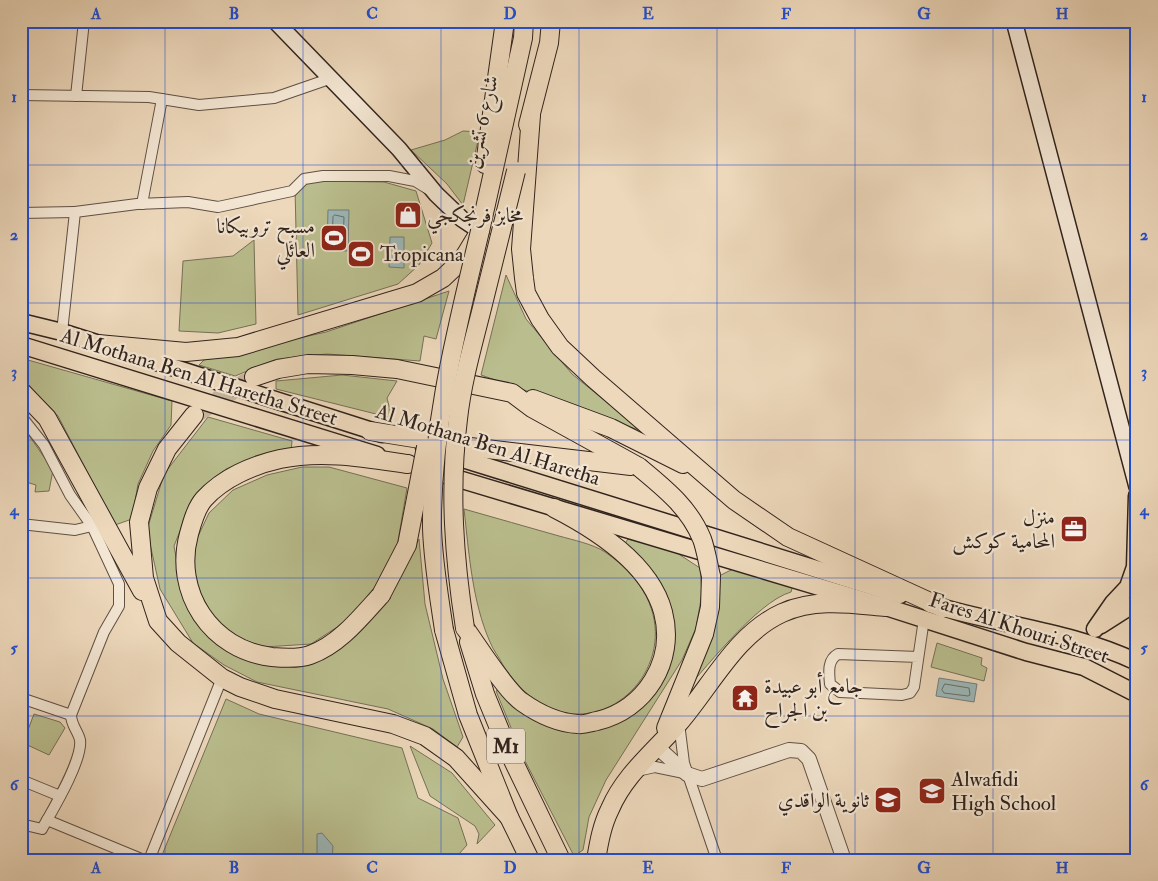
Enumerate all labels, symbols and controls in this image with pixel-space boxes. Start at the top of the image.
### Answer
text: A [90,4,102,24]
text: B [229,4,239,24]
text: C [366,4,378,24]
text: D [503,4,517,24]
text: E [642,4,654,24]
text: F [781,4,791,24]
text: G [917,4,931,24]
text: H [1055,4,1069,24]
street label: شارع 6 تشرين [459,73,509,172]
text: 1 [11,87,17,107]
text: 1 [1141,87,1147,107]
shop icon: مخابز فرنجكجي [393,200,423,230]
place label: مخابز فرنجكجي [427,202,524,235]
place label: مسبح تروبيكانا العائلي [216,213,315,270]
sports icon: مسبح تروبيكانا العائلي [319,223,349,253]
text: 2 [10,225,18,245]
text: 2 [1140,225,1148,245]
sports icon: Tropicana [346,239,376,269]
place label: Tropicana [380,241,464,268]
street label: Al Mothana Ben Al Haretha Street [56,322,341,432]
text: 3 [11,362,17,382]
text: 3 [1141,362,1147,382]
street label: Al Mothana Ben Al Haretha [372,398,604,492]
text: 4 [9,500,20,520]
text: 4 [1139,500,1150,520]
place label: منزل المحامية كوكش [952,504,1055,555]
office icon: منزل المحامية كوكش [1059,514,1089,544]
street label: Fares Al Khouri Street [926,586,1113,670]
text: 5 [10,638,18,658]
text: 5 [1140,638,1148,658]
place label: جامع أبو عبيدة بن الجراح [764,671,863,729]
temple icon: جامع أبو عبيدة بن الجراح [730,683,760,713]
road number: M1 [487,728,525,764]
place label: Alwafidi High School [950,766,1057,817]
text: 6 [10,775,20,795]
text: 6 [1140,775,1150,795]
school or university icon: Alwafidi High School [917,776,947,806]
school or university icon: ثانوية الواقدي [873,785,903,815]
place label: ثانوية الواقدي [778,787,870,816]
text: A [90,858,102,878]
text: B [229,858,239,878]
text: C [366,858,378,878]
text: D [503,858,517,878]
text: E [642,858,654,878]
text: F [781,858,791,878]
text: G [917,858,931,878]
text: H [1055,858,1069,878]

